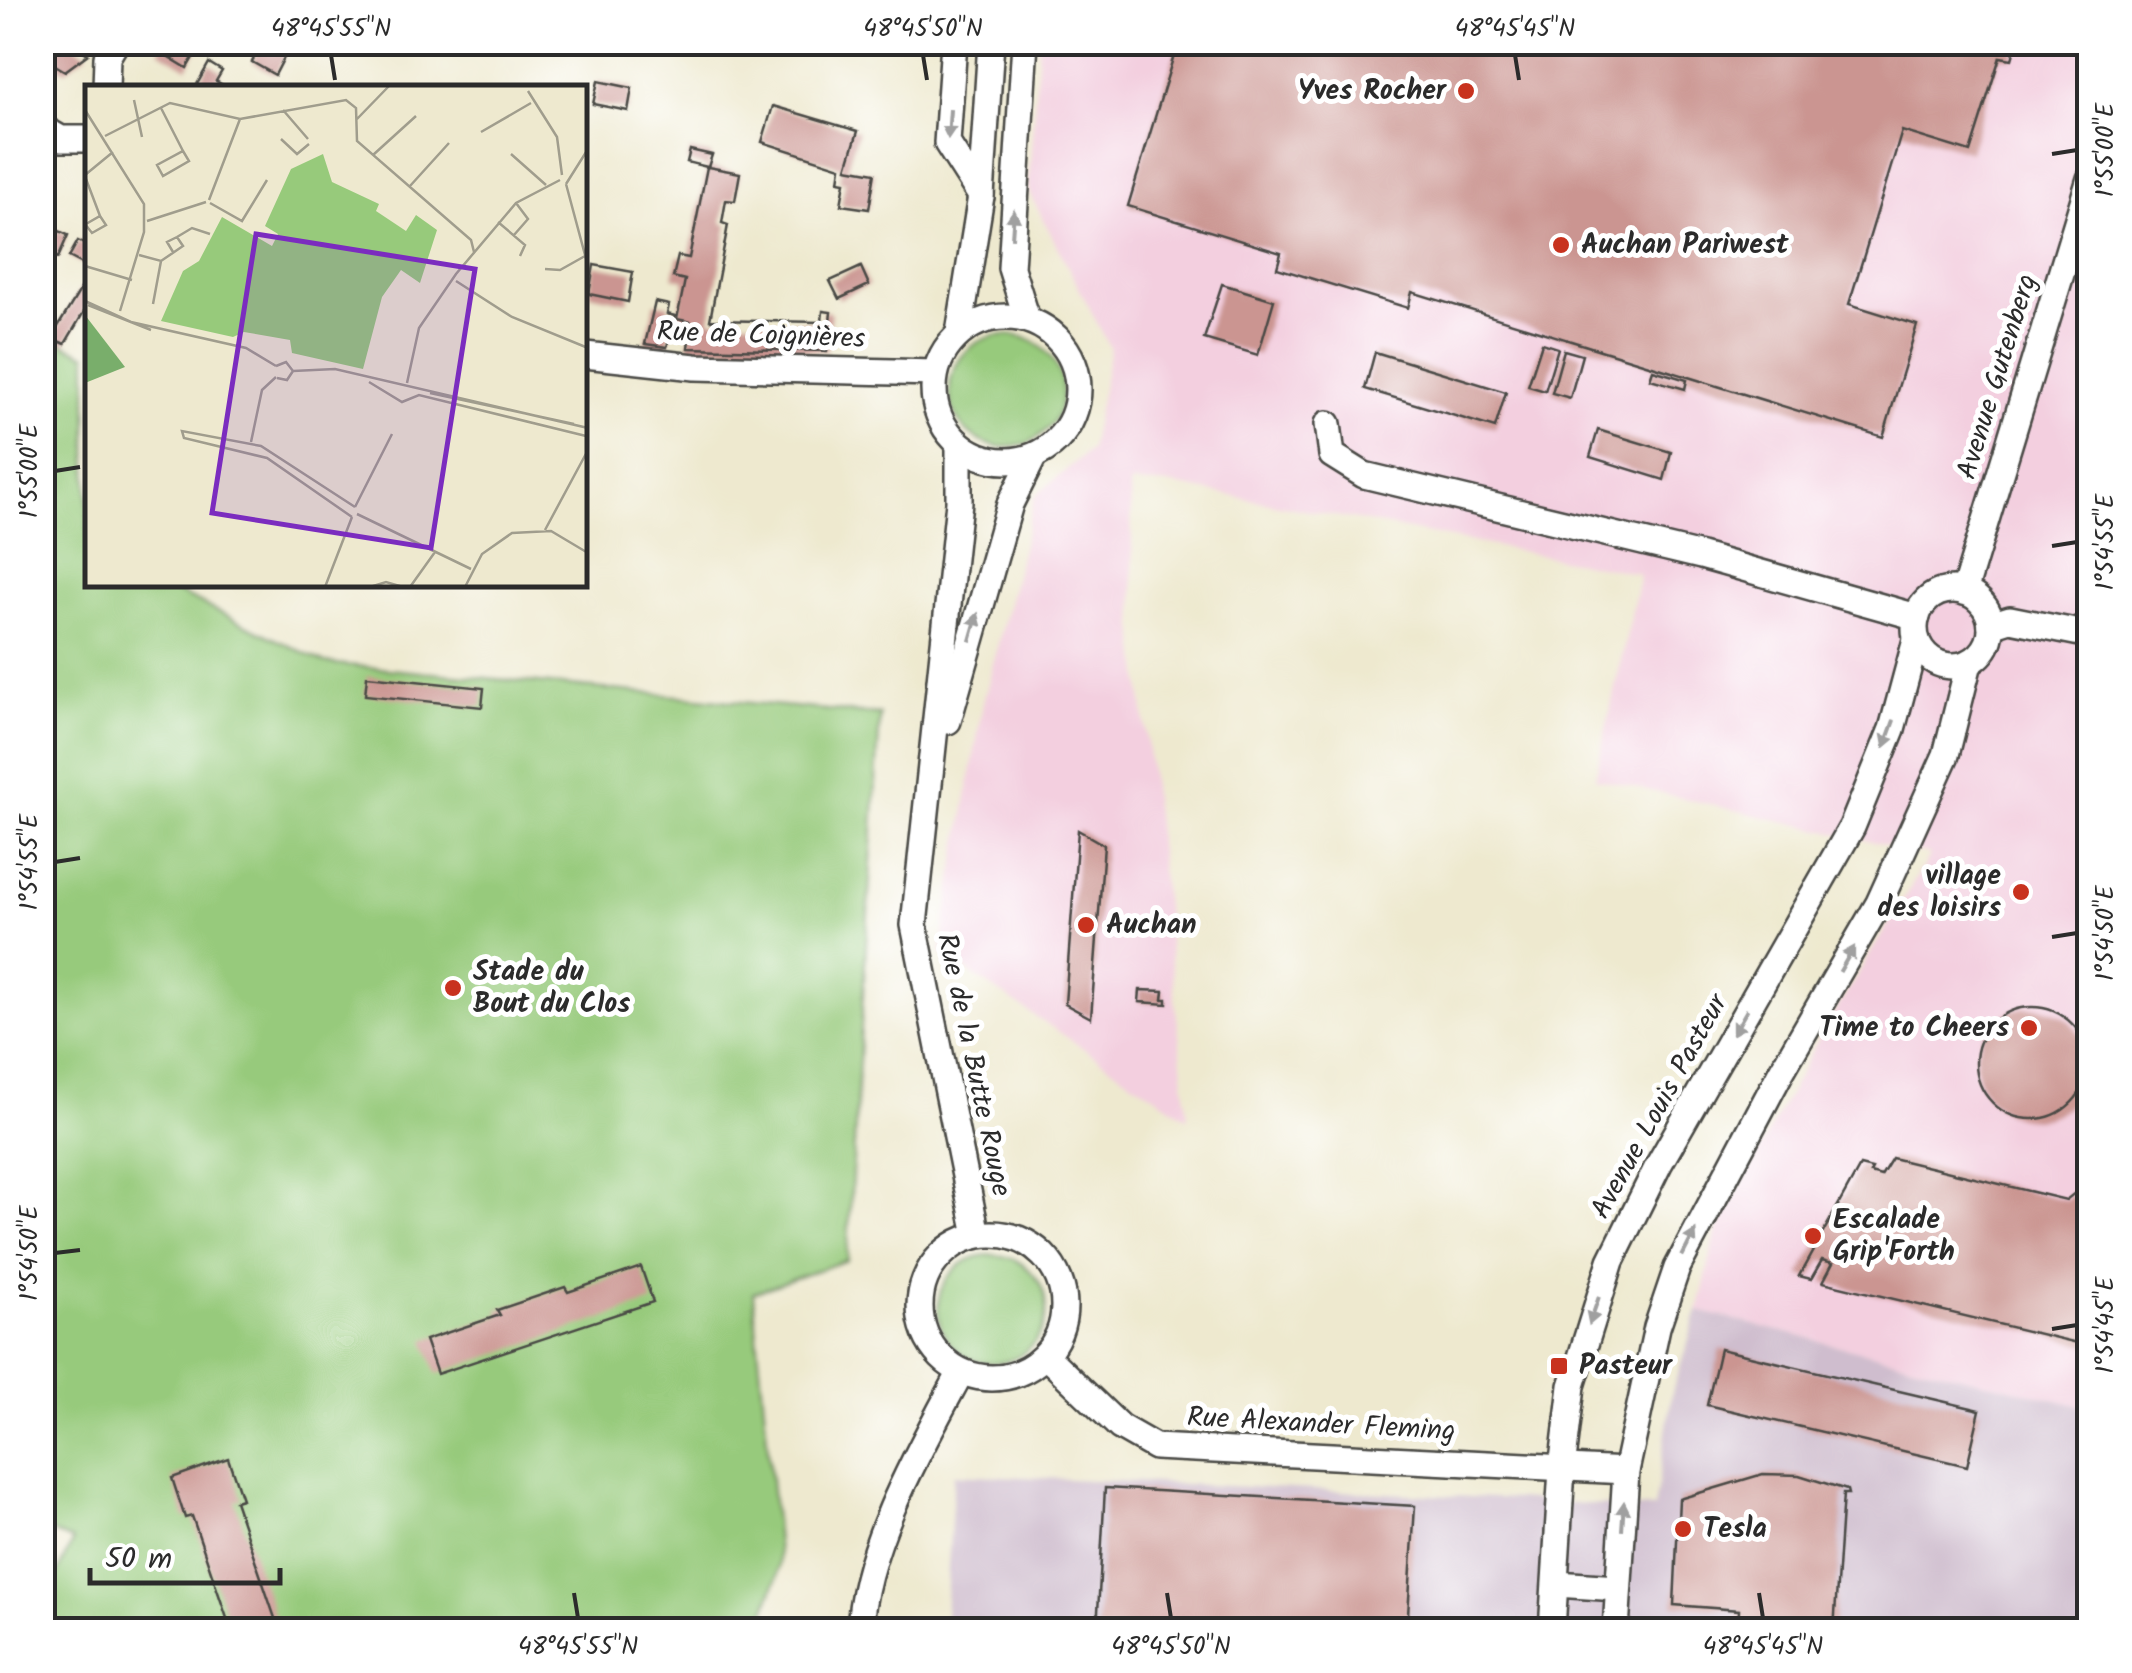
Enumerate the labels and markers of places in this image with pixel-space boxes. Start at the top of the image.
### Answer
place label: Yves Rocher [1298,69,1448,114]
marker: Yves Rocher [1455,80,1477,102]
place label: Auchan Pariwest [1581,223,1789,268]
marker: Auchan Pariwest [1550,234,1572,256]
place label: village des loisirs [1877,854,2001,931]
marker: village des loisirs [2010,881,2032,903]
place label: Auchan [1106,903,1197,948]
marker: Auchan [1075,914,1097,936]
place label: Stade du Bout du Clos [473,950,630,1027]
marker: Stade du Bout du Clos [442,977,464,999]
place label: Time to Cheers [1819,1006,2009,1051]
marker: Time to Cheers [2018,1017,2040,1039]
place label: Escalade Grip'Forth [1833,1198,1955,1275]
marker: Escalade Grip'Forth [1802,1225,1824,1247]
place label: Pasteur [1579,1344,1674,1389]
marker: Pasteur [1548,1355,1570,1377]
place label: Tesla [1703,1507,1767,1552]
marker: Tesla [1672,1518,1694,1540]

